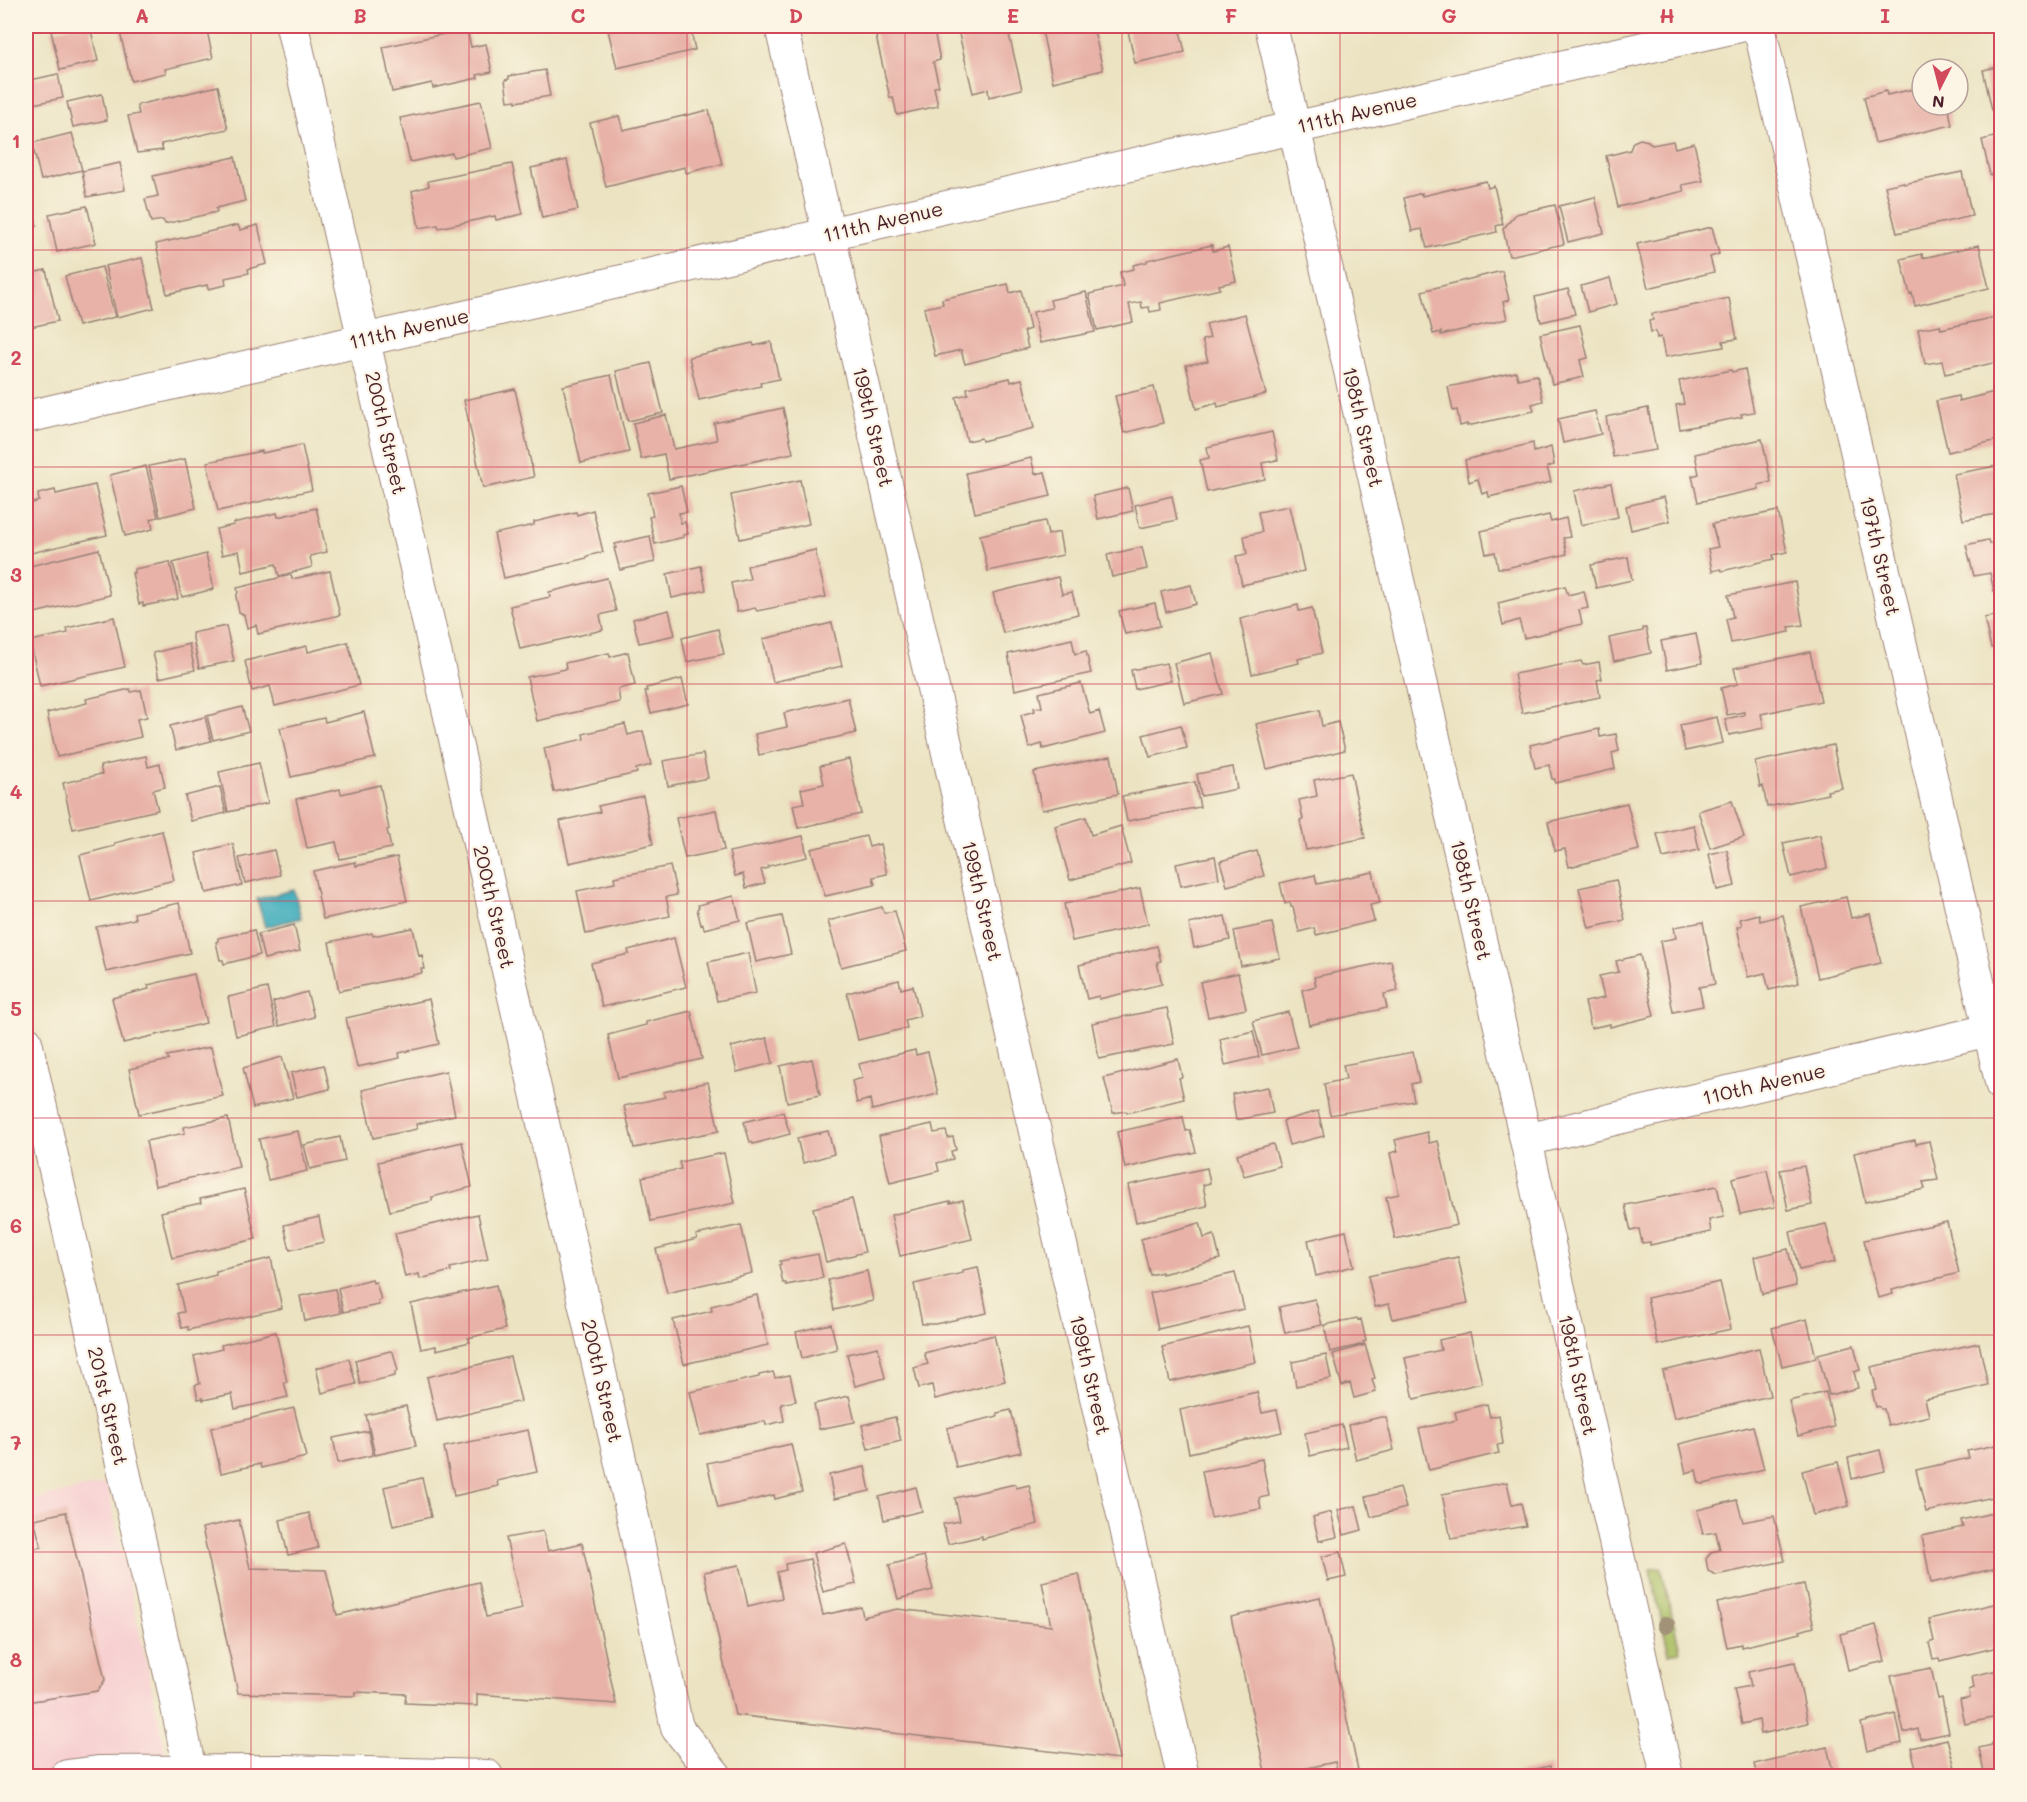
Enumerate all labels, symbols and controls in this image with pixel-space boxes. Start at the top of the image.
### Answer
text: A [135,2,149,28]
text: B [353,2,367,28]
text: C [571,2,586,28]
text: D [789,2,803,28]
text: E [1007,2,1019,28]
text: F [1225,2,1238,28]
text: G [1441,2,1457,28]
text: H [1659,2,1675,28]
text: I [1880,2,1890,28]
north arrow [1910,57,1970,117]
street label: 111th Avenue [1294,86,1419,138]
text: N [1931,91,1946,113]
text: 1 [12,127,20,153]
street label: 111th Avenue [820,195,945,247]
street label: 111th Avenue [346,302,471,354]
text: 2 [10,344,22,370]
street label: 199th Street [848,364,900,489]
street label: 198th Street [1337,364,1390,490]
street label: 200th Street [360,368,414,497]
street label: 197th Street [1855,493,1907,618]
text: 3 [10,561,22,587]
text: 4 [10,778,23,804]
street label: 198th Street [1445,837,1498,963]
street label: 199th Street [957,838,1009,963]
street label: 200th Street [468,842,522,971]
text: 5 [10,995,22,1021]
street label: 110th Avenue [1700,1056,1828,1110]
text: 6 [10,1212,22,1238]
street label: 199th Street [1065,1312,1117,1437]
street label: 198th Street [1553,1312,1604,1438]
street label: 200th Street [576,1316,630,1445]
street label: 201st Street [83,1344,135,1468]
text: 7 [10,1429,22,1455]
text: 8 [10,1646,22,1672]

